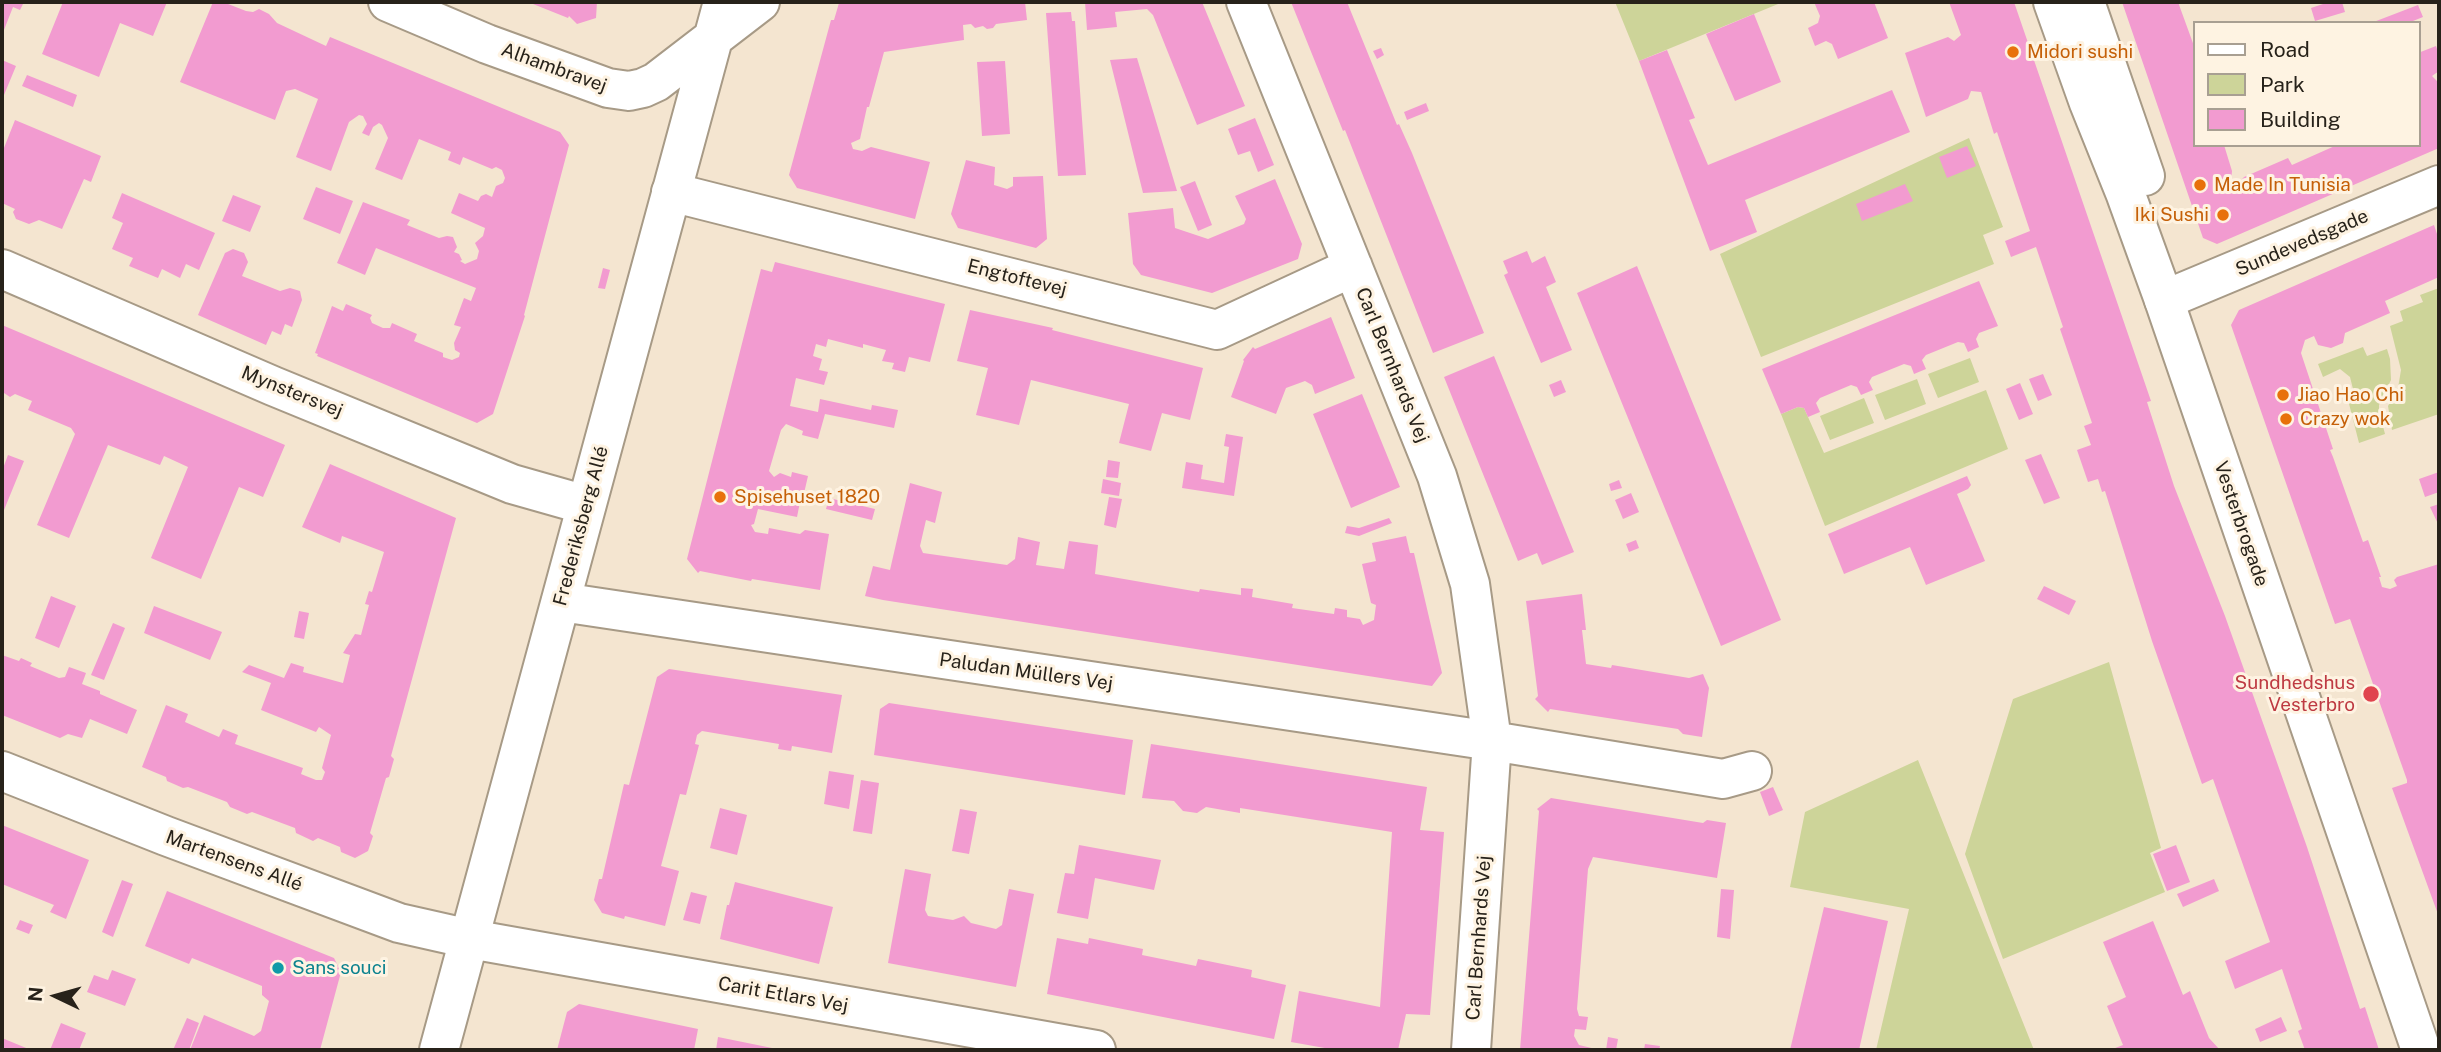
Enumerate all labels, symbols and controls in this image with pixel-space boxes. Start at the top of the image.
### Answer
legend [2192,21,2420,147]
text: Road [2260,37,2310,62]
street label: Alhambravej [498,38,610,98]
place label: Midori sushi [2027,41,2133,63]
marker: Midori sushi [2005,44,2021,60]
text: Park [2260,72,2305,97]
text: Building [2260,107,2341,132]
place label: Made In Tunisia [2214,174,2351,196]
marker: Made In Tunisia [2192,177,2208,193]
place label: Iki Sushi [2135,204,2209,226]
street label: Sundevedsgade [2232,205,2372,281]
marker: Iki Sushi [2215,207,2231,223]
street label: Engtoftevej [965,255,1069,301]
street label: Carl Bernhards Vej [1350,284,1434,446]
street label: Mynstersvej [238,361,346,423]
place label: Jiao Hao Chi [2297,384,2404,406]
marker: Jiao Hao Chi [2275,387,2291,403]
place label: Crazy wok [2300,408,2390,430]
marker: Crazy wok [2278,411,2294,427]
street label: Frederiksberg Allé [549,444,613,608]
street label: Vesterbrogade [2209,458,2273,590]
place label: Spisehuset 1820 [734,486,880,508]
marker: Spisehuset 1820 [712,489,728,505]
street label: Paludan Müllers Vej [938,649,1114,695]
place label: Sundhedshus Vesterbro [2234,672,2355,716]
marker: Sundhedshus Vesterbro [2361,684,2381,704]
street label: Martensens Allé [163,826,305,896]
street label: Carl Bernhards Vej [1462,855,1496,1021]
place label: Sans souci [292,957,387,979]
marker: Sans souci [270,960,286,976]
north arrow [21,961,91,1031]
street label: Carit Etlars Vej [716,972,850,1018]
text: N [23,986,47,1003]

